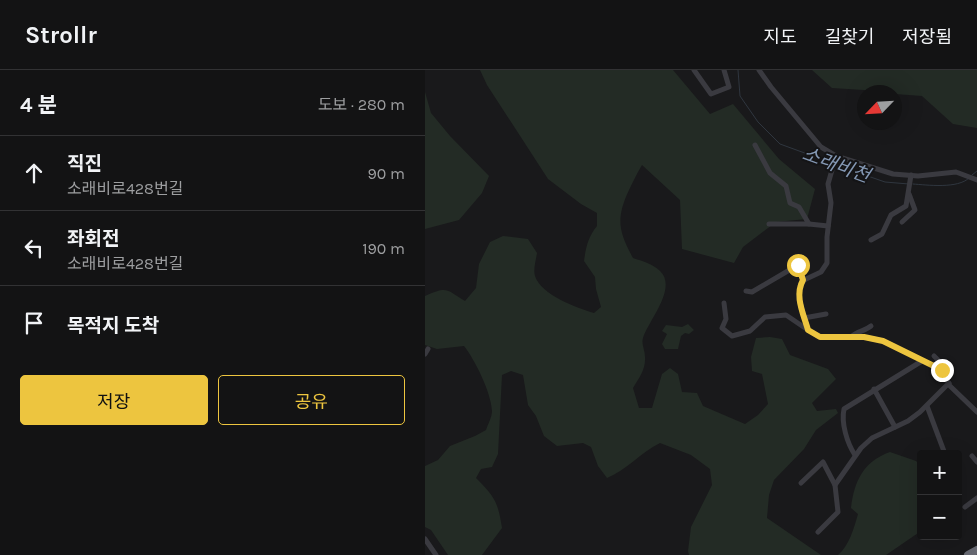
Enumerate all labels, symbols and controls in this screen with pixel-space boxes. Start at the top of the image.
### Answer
text: Strollr [25,21,97,49]
text: 지도 [764,26,797,48]
text: 길찾기 [825,26,874,48]
text: 저장됨 [902,26,952,48]
north arrow [857,85,902,130]
text: 4 분 [20,93,57,117]
text: 도보 · 280 m [318,95,405,114]
water label: 소래비천 [799,143,874,188]
text: 직진 [67,153,102,175]
icon: ahead [20,159,48,187]
text: 90 m [367,164,405,183]
text: 소래비로428번길 [67,179,183,198]
text: 좌회전 [67,228,119,250]
icon: left [20,234,48,262]
text: 190 m [362,239,405,258]
text: 소래비로428번길 [67,254,183,273]
route start [787,254,810,277]
icon: arrive [20,309,48,337]
text: 목적지 도착 [67,315,159,337]
route end [931,359,954,382]
button: 저장 [20,375,208,425]
button: 공유 [218,375,405,425]
map controls [917,450,962,540]
button: + [917,450,962,495]
button: − [917,495,962,540]

